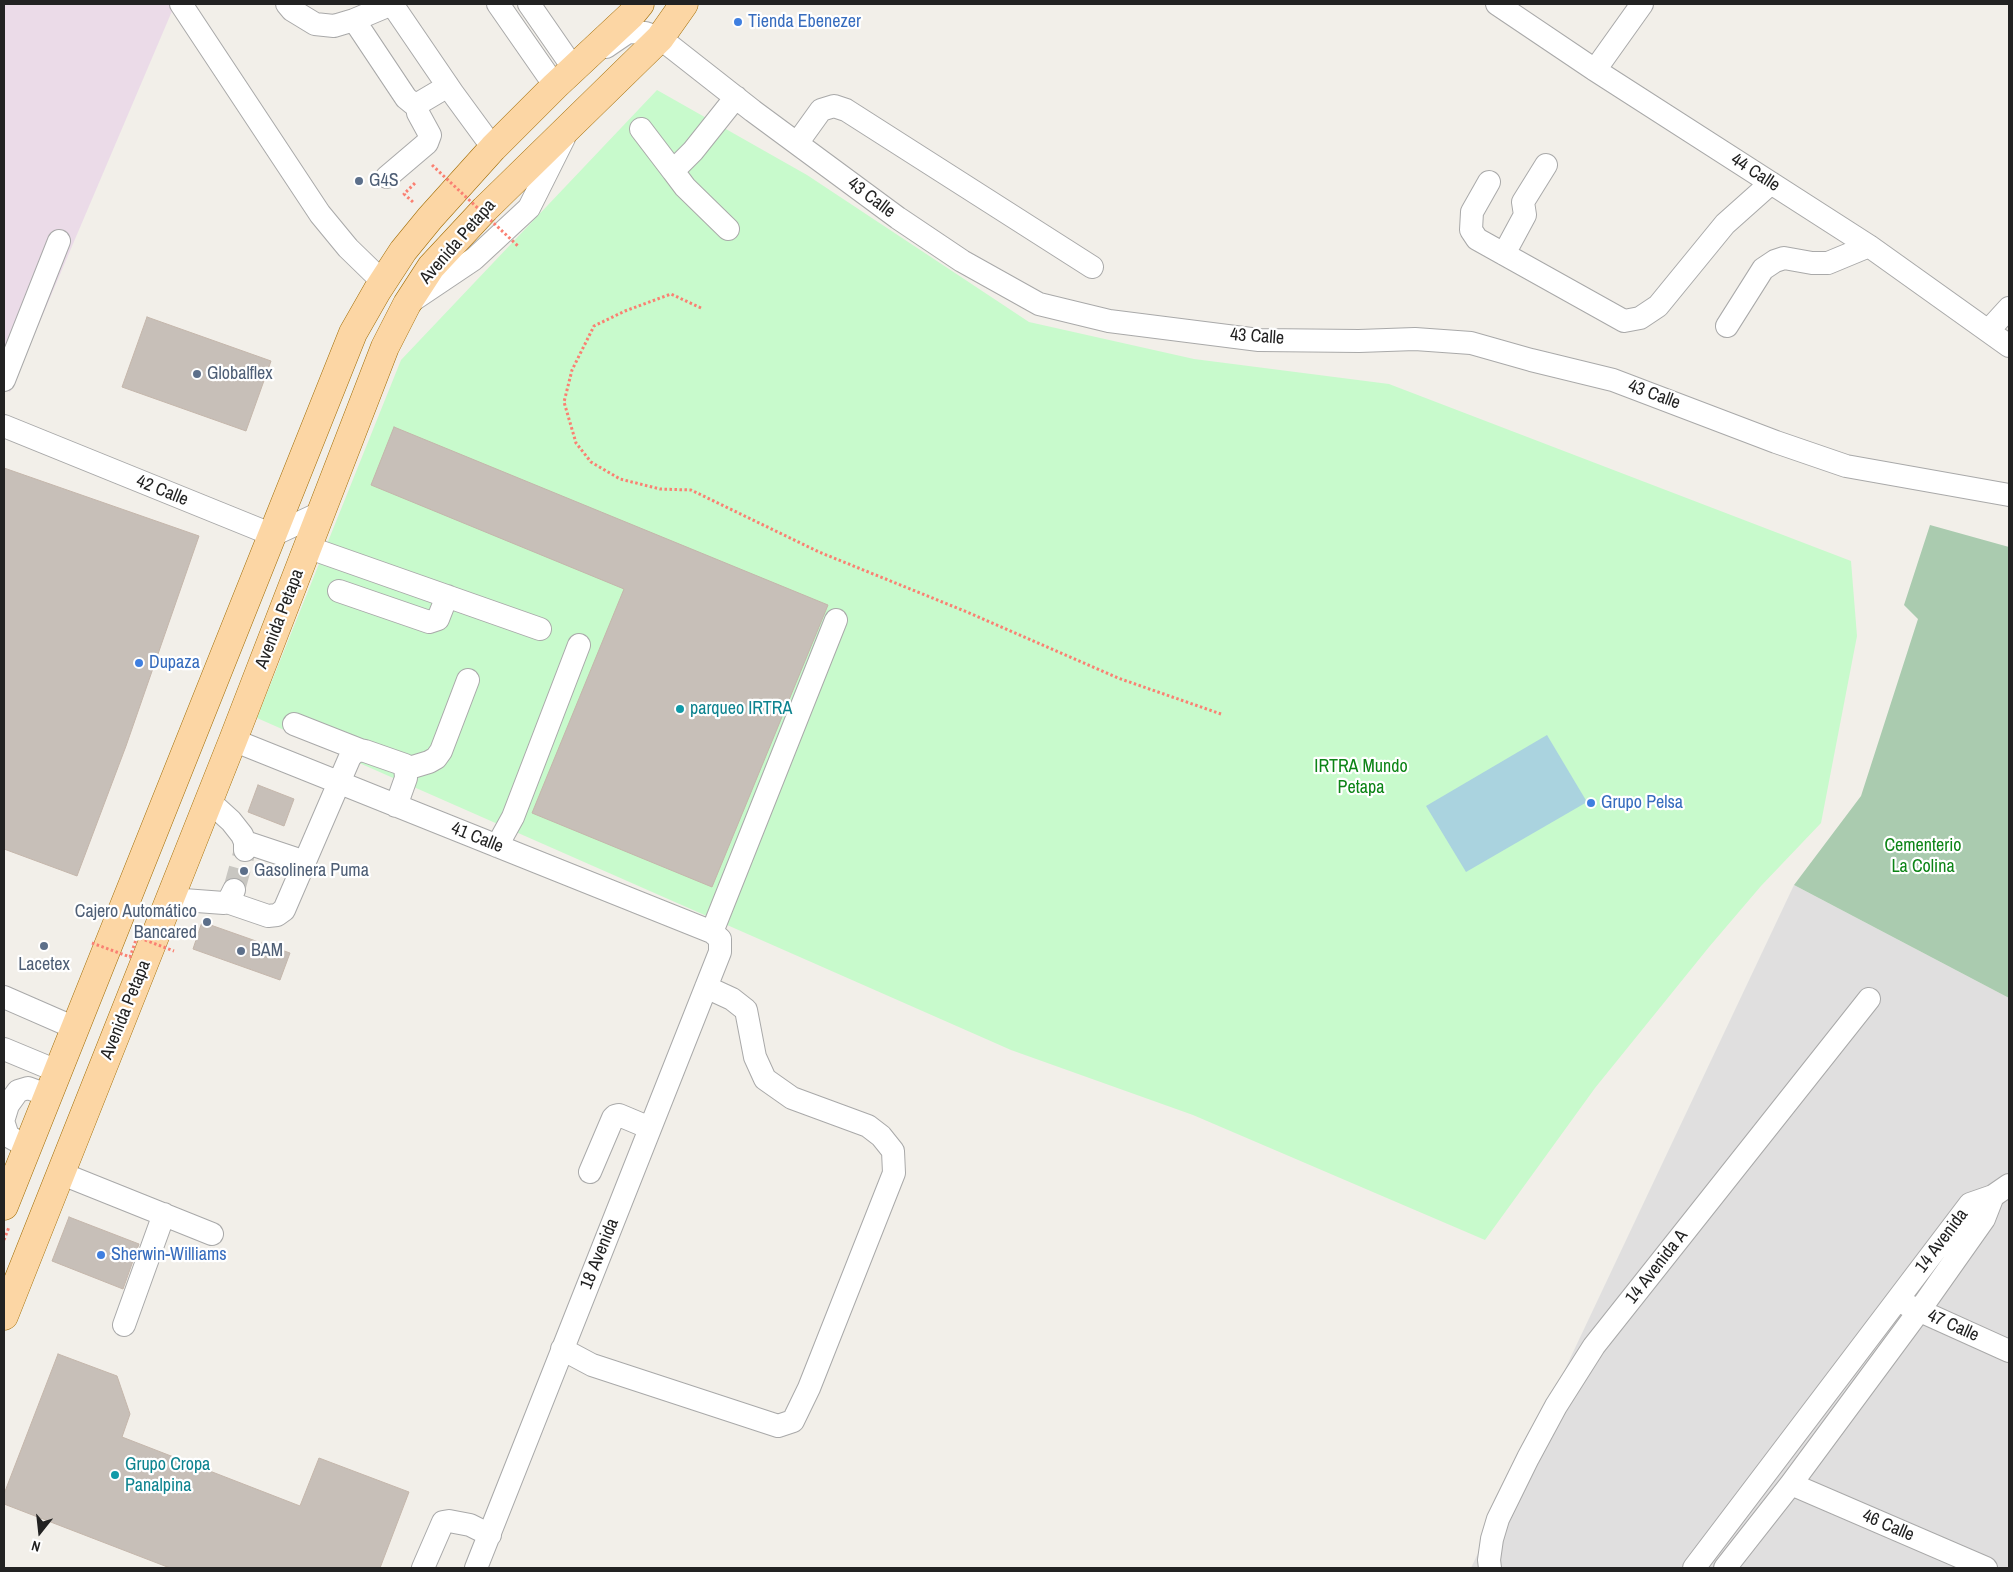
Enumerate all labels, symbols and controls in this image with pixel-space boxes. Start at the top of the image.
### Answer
place label: Tienda Ebenezer [748,11,861,33]
marker: Tienda Ebenezer [732,16,744,28]
street label: 44 Calle [1726,149,1784,197]
place label: G4S [369,170,399,192]
street label: 43 Calle [843,173,899,223]
marker: G4S [353,175,365,187]
street label: Avenida Petapa [415,195,501,289]
street label: 43 Calle [1229,324,1285,350]
place label: Globalflex [207,363,273,385]
marker: Globalflex [191,368,203,380]
street label: 43 Calle [1625,376,1683,414]
street label: 42 Calle [133,471,191,511]
street label: Avenida Petapa [251,566,309,672]
place label: Dupaza [149,652,200,674]
marker: Dupaza [133,657,145,669]
place label: parqueo IRTRA [690,698,792,720]
marker: parqueo IRTRA [674,703,686,715]
park label: IRTRA Mundo Petapa [1314,756,1408,799]
place label: Grupo Pelsa [1601,792,1683,814]
marker: Grupo Pelsa [1585,797,1597,809]
street label: 41 Calle [448,818,506,858]
park label: Cementerio La Colina [1884,835,1962,878]
place label: Gasolinera Puma [254,860,369,882]
marker: Gasolinera Puma [238,865,250,877]
place label: Cajero Automático Bancared [75,901,197,944]
marker: Cajero Automático Bancared [201,916,213,928]
marker: Lacetex [38,940,50,952]
place label: BAM [251,940,283,962]
marker: BAM [235,945,247,957]
place label: Lacetex [18,954,70,976]
street label: Avenida Petapa [96,957,156,1063]
street label: 14 Avenida [1911,1205,1973,1277]
street label: 18 Avenida [576,1215,624,1293]
street label: 14 Avenida A [1621,1226,1693,1308]
place label: Sherwin-Williams [111,1244,227,1266]
marker: Sherwin-Williams [95,1249,107,1261]
street label: 47 Calle [1924,1305,1982,1347]
place label: Grupo Cropa Panalpina [125,1454,210,1496]
marker: Grupo Cropa Panalpina [109,1469,121,1481]
street label: 46 Calle [1859,1505,1917,1547]
north arrow [15,1507,65,1557]
text: N [29,1537,42,1556]

